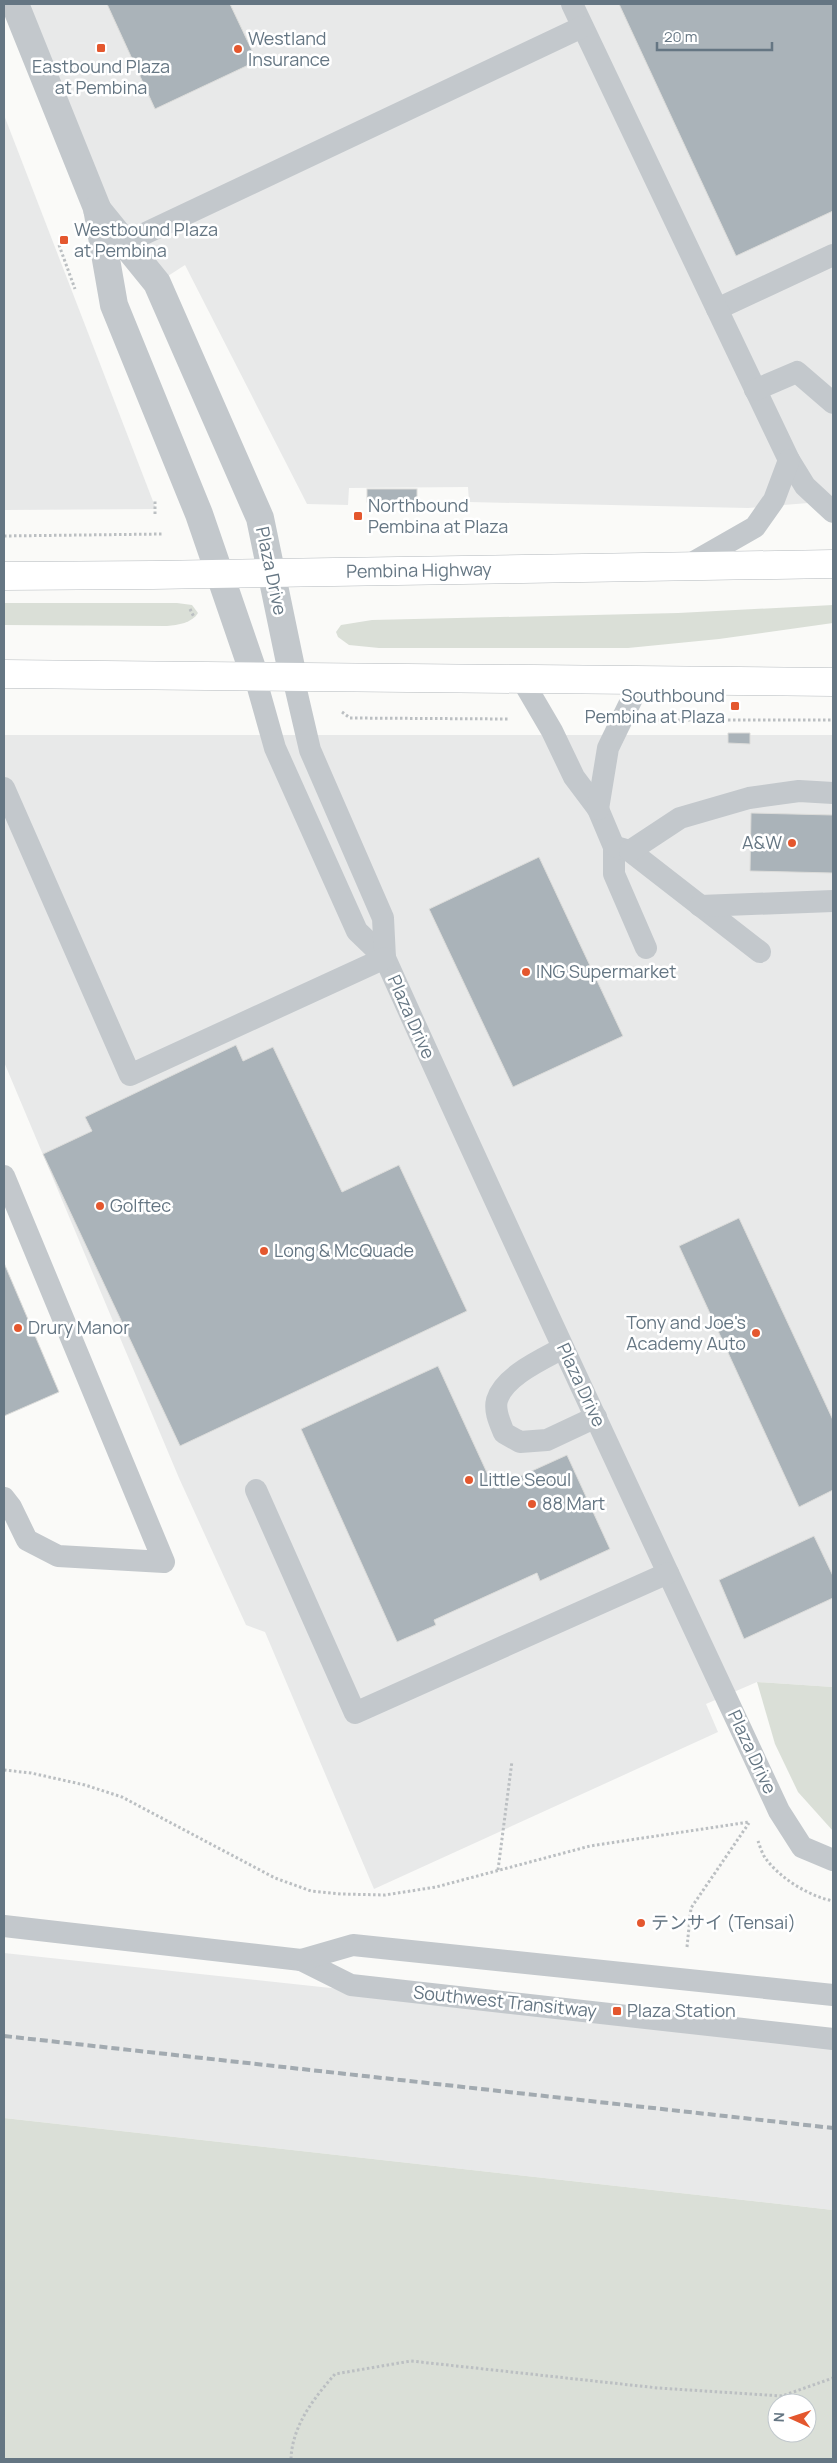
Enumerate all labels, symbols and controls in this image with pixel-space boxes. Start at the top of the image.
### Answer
scale bar [657,20,772,52]
place label: Westland Insurance [248,26,330,71]
text: 20 m [664,26,697,47]
marker: Eastbound Plaza at Pembina [95,42,107,54]
marker: Westland Insurance [232,43,244,55]
place label: Eastbound Plaza at Pembina [32,54,170,99]
place label: Westbound Plaza at Pembina [74,217,218,262]
marker: Westbound Plaza at Pembina [58,234,70,246]
place label: Northbound Pembina at Plaza [368,493,508,538]
marker: Northbound Pembina at Plaza [352,510,364,522]
street label: Plaza Drive [251,524,293,617]
street label: Pembina Highway [346,557,492,583]
place label: Southbound Pembina at Plaza [585,683,725,728]
marker: Southbound Pembina at Plaza [729,700,741,712]
place label: A&W [742,830,782,854]
marker: A&W [786,837,798,849]
place label: ING Supermarket [536,959,677,983]
marker: ING Supermarket [520,966,532,978]
street label: Plaza Drive [383,971,441,1062]
place label: Golftec [110,1193,171,1217]
marker: Golftec [94,1200,106,1212]
place label: Long & McQuade [274,1238,414,1262]
marker: Long & McQuade [258,1245,270,1257]
place label: Tony and Joe's Academy Auto [626,1310,746,1355]
place label: Drury Manor [28,1315,130,1339]
marker: Drury Manor [12,1322,24,1334]
marker: Tony and Joe's Academy Auto [750,1327,762,1339]
street label: Plaza Drive [552,1339,612,1430]
place label: Little Seoul [479,1467,571,1491]
marker: Little Seoul [463,1474,475,1486]
place label: 88 Mart [542,1491,605,1515]
marker: 88 Mart [526,1498,538,1510]
street label: Plaza Drive [723,1706,783,1797]
place label: テンサイ (Tensai) [651,1910,796,1934]
marker: テンサイ (Tensai) [635,1917,647,1929]
street label: Southwest Transitway [412,1979,599,2023]
place label: Plaza Station [627,1998,736,2022]
marker: Plaza Station [611,2005,623,2017]
north arrow [767,2393,817,2443]
text: N [769,2412,788,2423]

